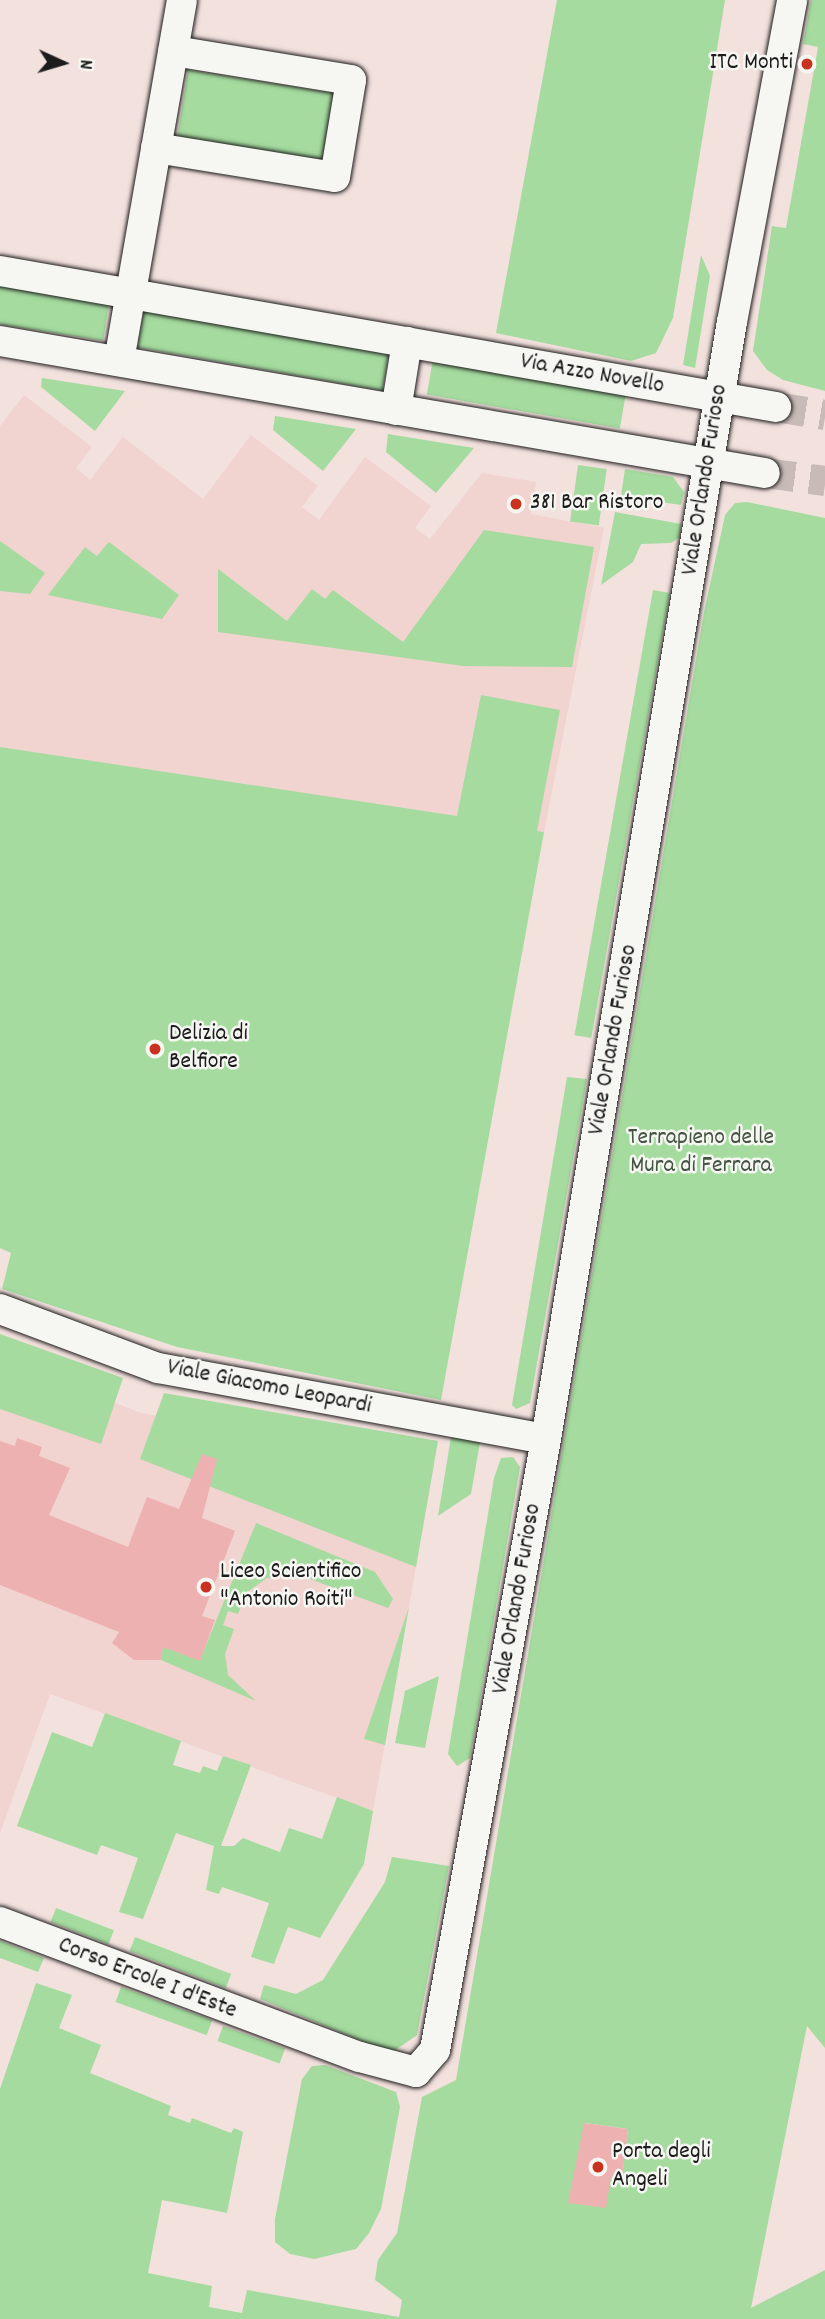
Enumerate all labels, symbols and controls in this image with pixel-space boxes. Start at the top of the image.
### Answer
north arrow [28,28,98,98]
place label: ITC Monti [710,50,793,78]
marker: ITC Monti [799,56,815,72]
text: N [71,59,98,70]
street label: Via Azzo Novello [518,348,666,402]
street label: Viale Orlando Furioso [677,382,735,578]
place label: 381 Bar Ristoro [530,490,663,518]
marker: 381 Bar Ristoro [508,496,524,512]
street label: Viale Orlando Furioso [583,942,645,1138]
place label: Delizia di Belfiore [169,1021,248,1077]
marker: Delizia di Belfiore [147,1041,163,1057]
park label: Terrapieno delle Mura di Ferrara [628,1125,774,1181]
street label: Viale Giacomo Leopardi [164,1354,374,1422]
street label: Viale Orlando Furioso [487,1501,549,1697]
place label: Liceo Scientifico "Antonio Roiti" [220,1559,362,1615]
marker: Liceo Scientifico "Antonio Roiti" [198,1579,214,1595]
street label: Corso Ercole I d'Este [54,1932,240,2026]
place label: Porta degli Angeli [612,2139,711,2195]
marker: Porta degli Angeli [590,2159,606,2175]

